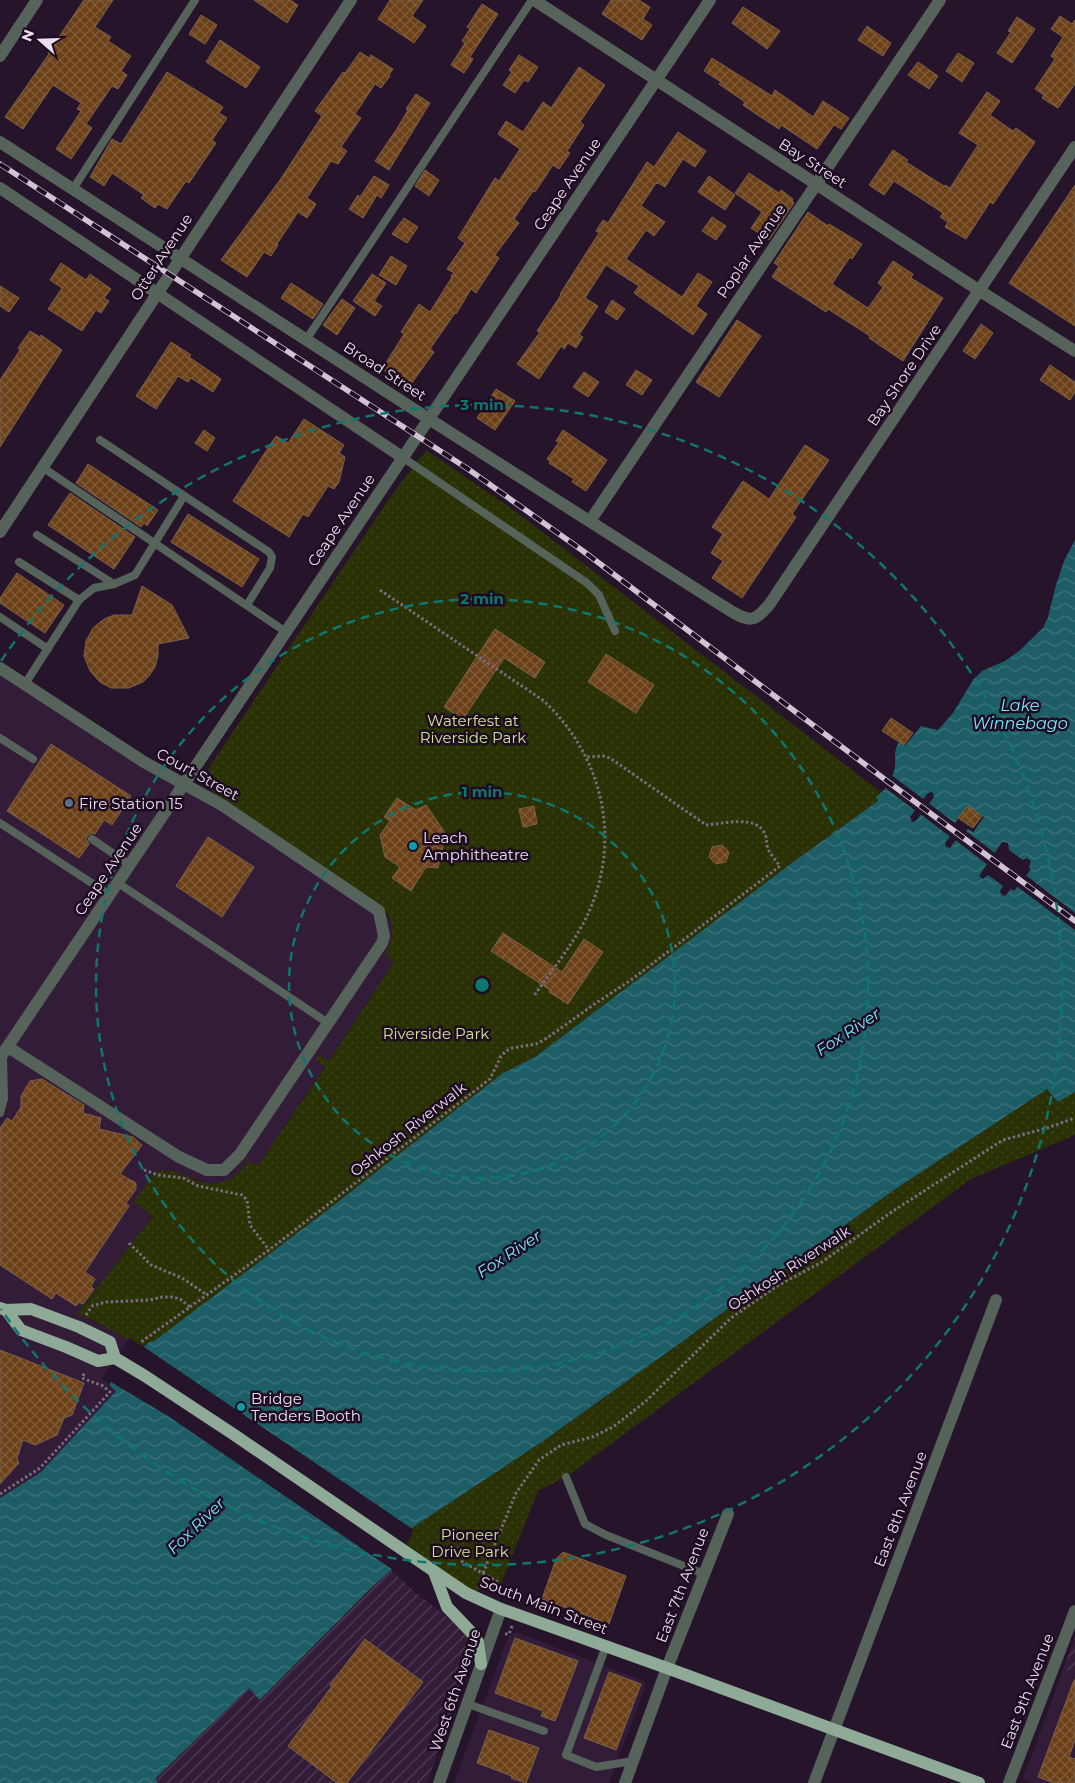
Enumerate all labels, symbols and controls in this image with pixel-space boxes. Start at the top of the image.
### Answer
north arrow [15,15,65,65]
text: N [17,27,38,44]
street label: Ceape Avenue [529,134,605,234]
street label: Bay Street [775,134,851,192]
street label: Poplar Avenue [712,200,790,302]
street label: Otter Avenue [126,210,196,304]
street label: Bay Shore Drive [863,320,945,430]
street label: Broad Street [340,337,430,405]
text: 3 min [459,395,504,414]
street label: Ceape Avenue [303,470,379,570]
text: 2 min [460,589,504,608]
water label: Lake Winnebago [972,696,1068,733]
park label: Waterfest at Riverside Park [420,711,526,747]
street label: Court Street [153,744,243,804]
text: 1 min [462,782,502,801]
place label: Fire Station 15 [79,794,183,813]
marker: Fire Station 15 [63,797,75,809]
street label: Ceape Avenue [70,819,146,919]
place label: Leach Amphitheatre [423,828,529,864]
marker: Leach Amphitheatre [407,840,419,852]
centre of rings [473,976,491,994]
water label: Fox River [812,1004,884,1060]
park label: Riverside Park [383,1024,489,1043]
street label: Oshkosh Riverwalk [346,1078,470,1180]
street label: Oshkosh Riverwalk [724,1221,854,1315]
water label: Fox River [473,1226,545,1282]
place label: Bridge Tenders Booth [251,1389,361,1425]
marker: Bridge Tenders Booth [235,1401,247,1413]
street label: East 8th Avenue [869,1448,931,1570]
water label: Fox River [163,1494,229,1558]
park label: Pioneer Drive Park [431,1525,509,1561]
street label: East 7th Avenue [651,1525,713,1645]
street label: South Main Street [477,1572,611,1638]
street label: West 6th Avenue [425,1626,485,1754]
street label: East 9th Avenue [996,1631,1058,1751]

